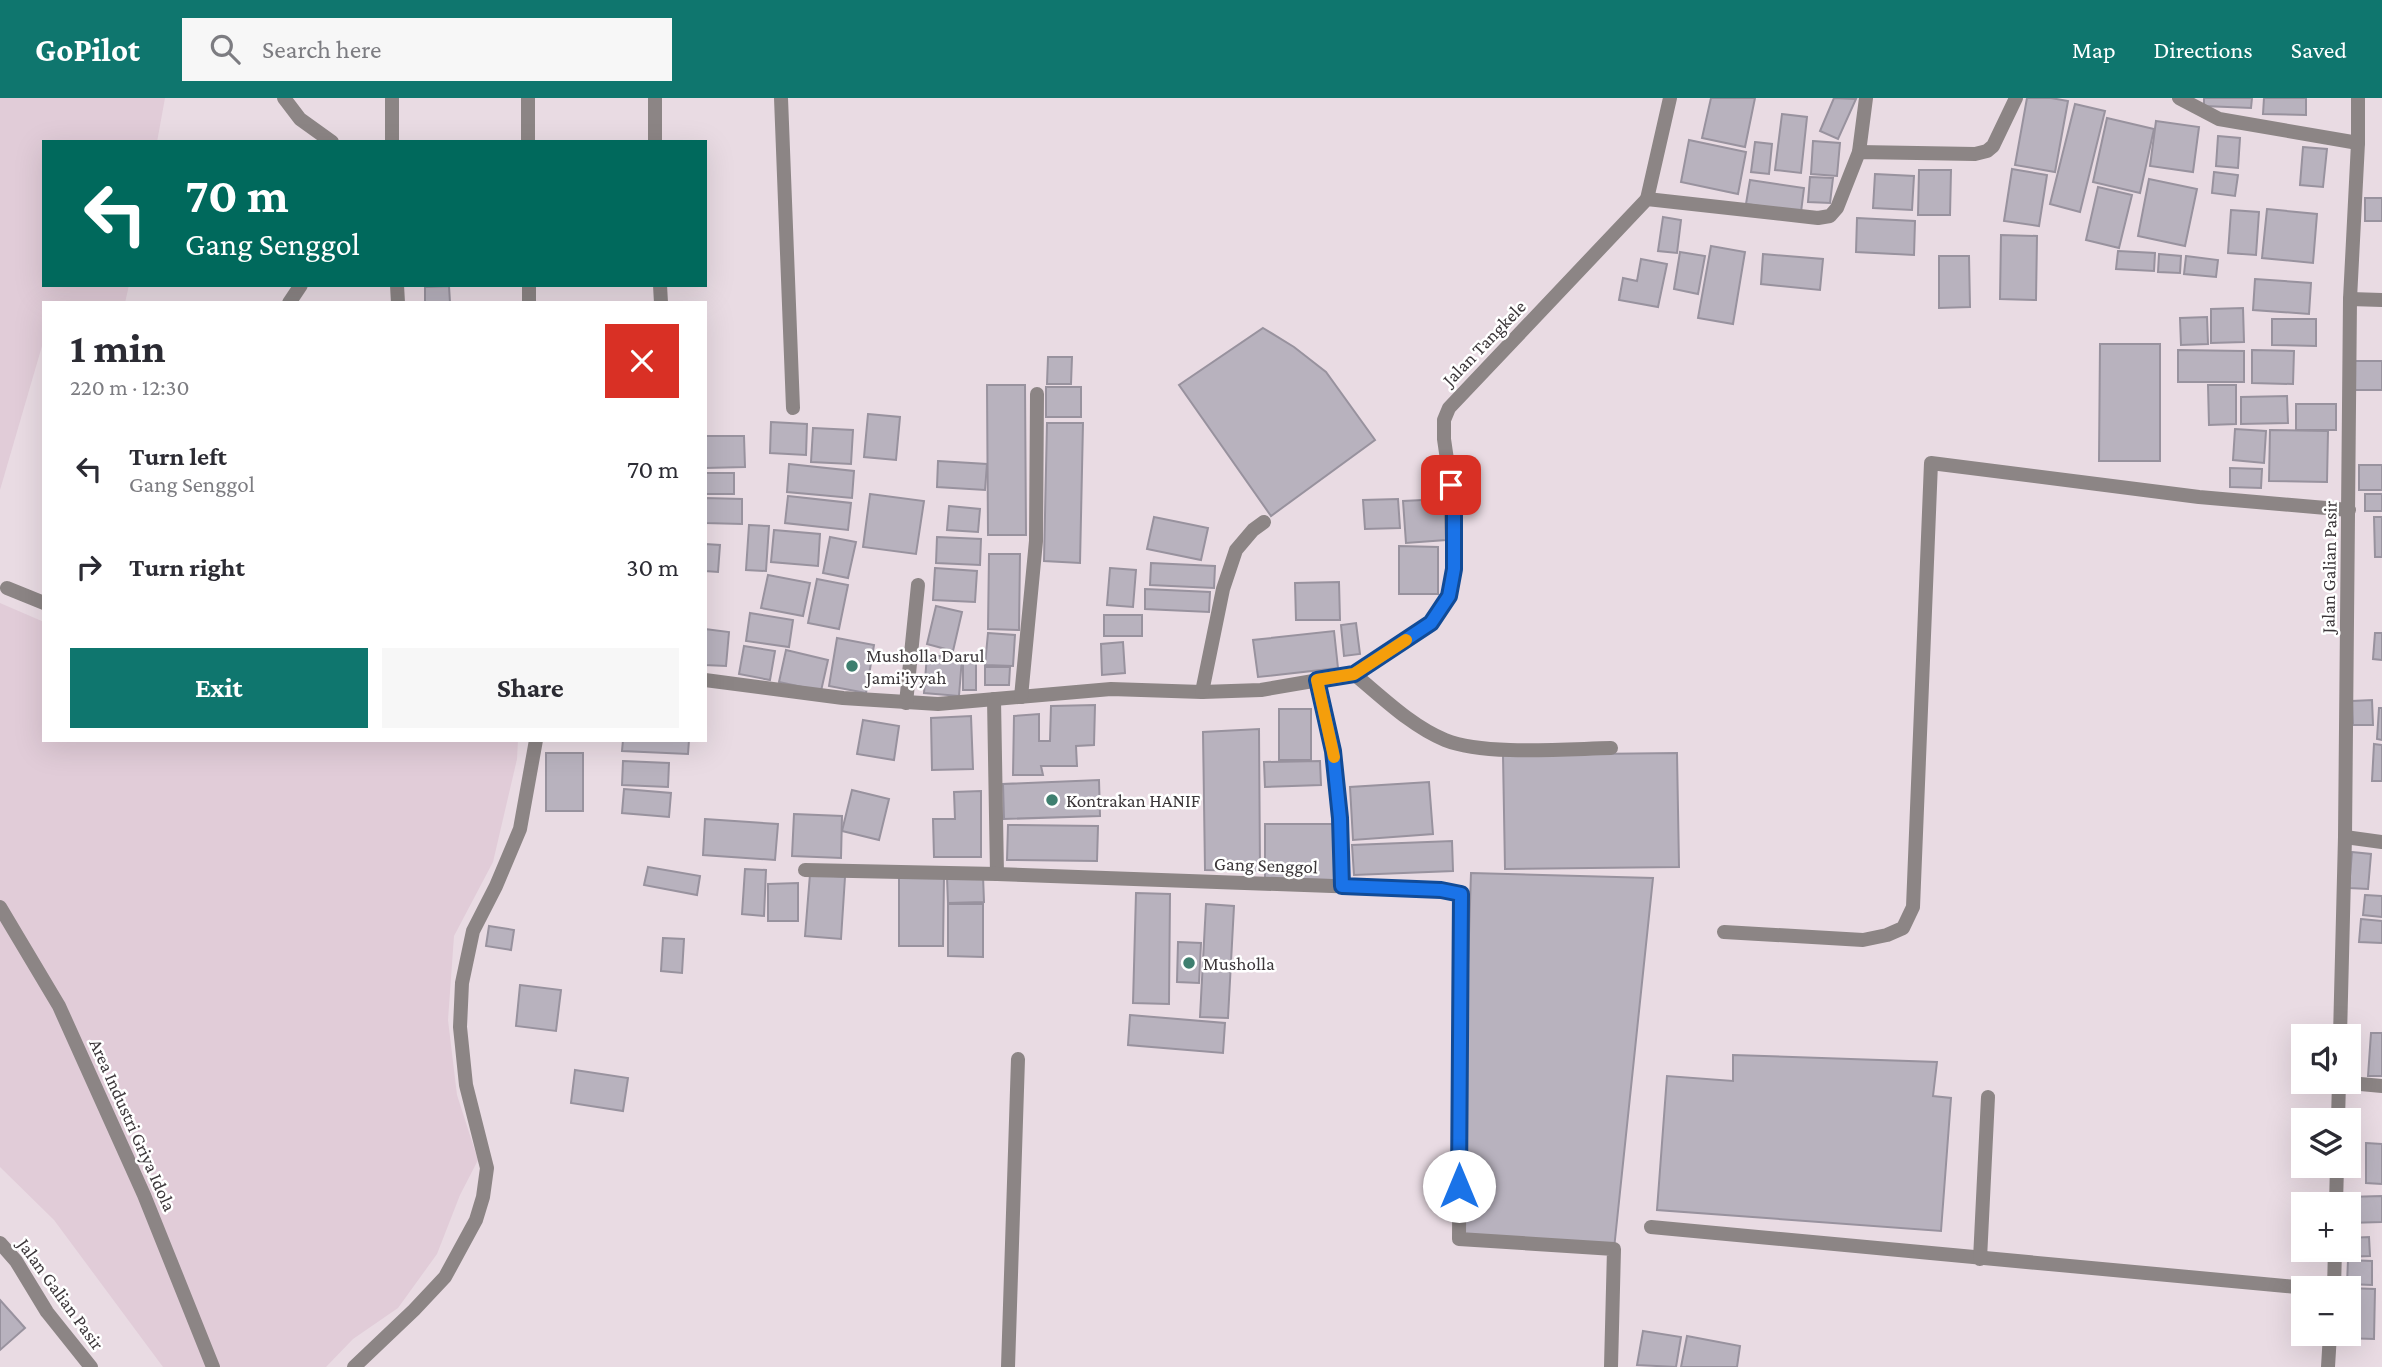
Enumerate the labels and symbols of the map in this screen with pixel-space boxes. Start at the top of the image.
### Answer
street label: Jalan Tangkele [1437,296,1530,391]
pin [1421,455,1481,515]
street label: Jalan Galian Pasir [2317,500,2341,635]
place label: Musholla Darul Jami'iyyah [864,645,985,688]
marker: Musholla Darul Jami'iyyah [844,658,860,674]
place label: Kontrakan HANIF [1066,790,1201,811]
marker: Kontrakan HANIF [1044,792,1060,808]
street label: Gang Senggol [1214,853,1318,877]
place label: Musholla [1203,953,1275,974]
marker: Musholla [1181,955,1197,971]
street label: Area Industri Griya Idola [85,1035,181,1215]
position arrow [1422,1149,1496,1223]
street label: Jalan Galian Pasir [12,1233,109,1354]

